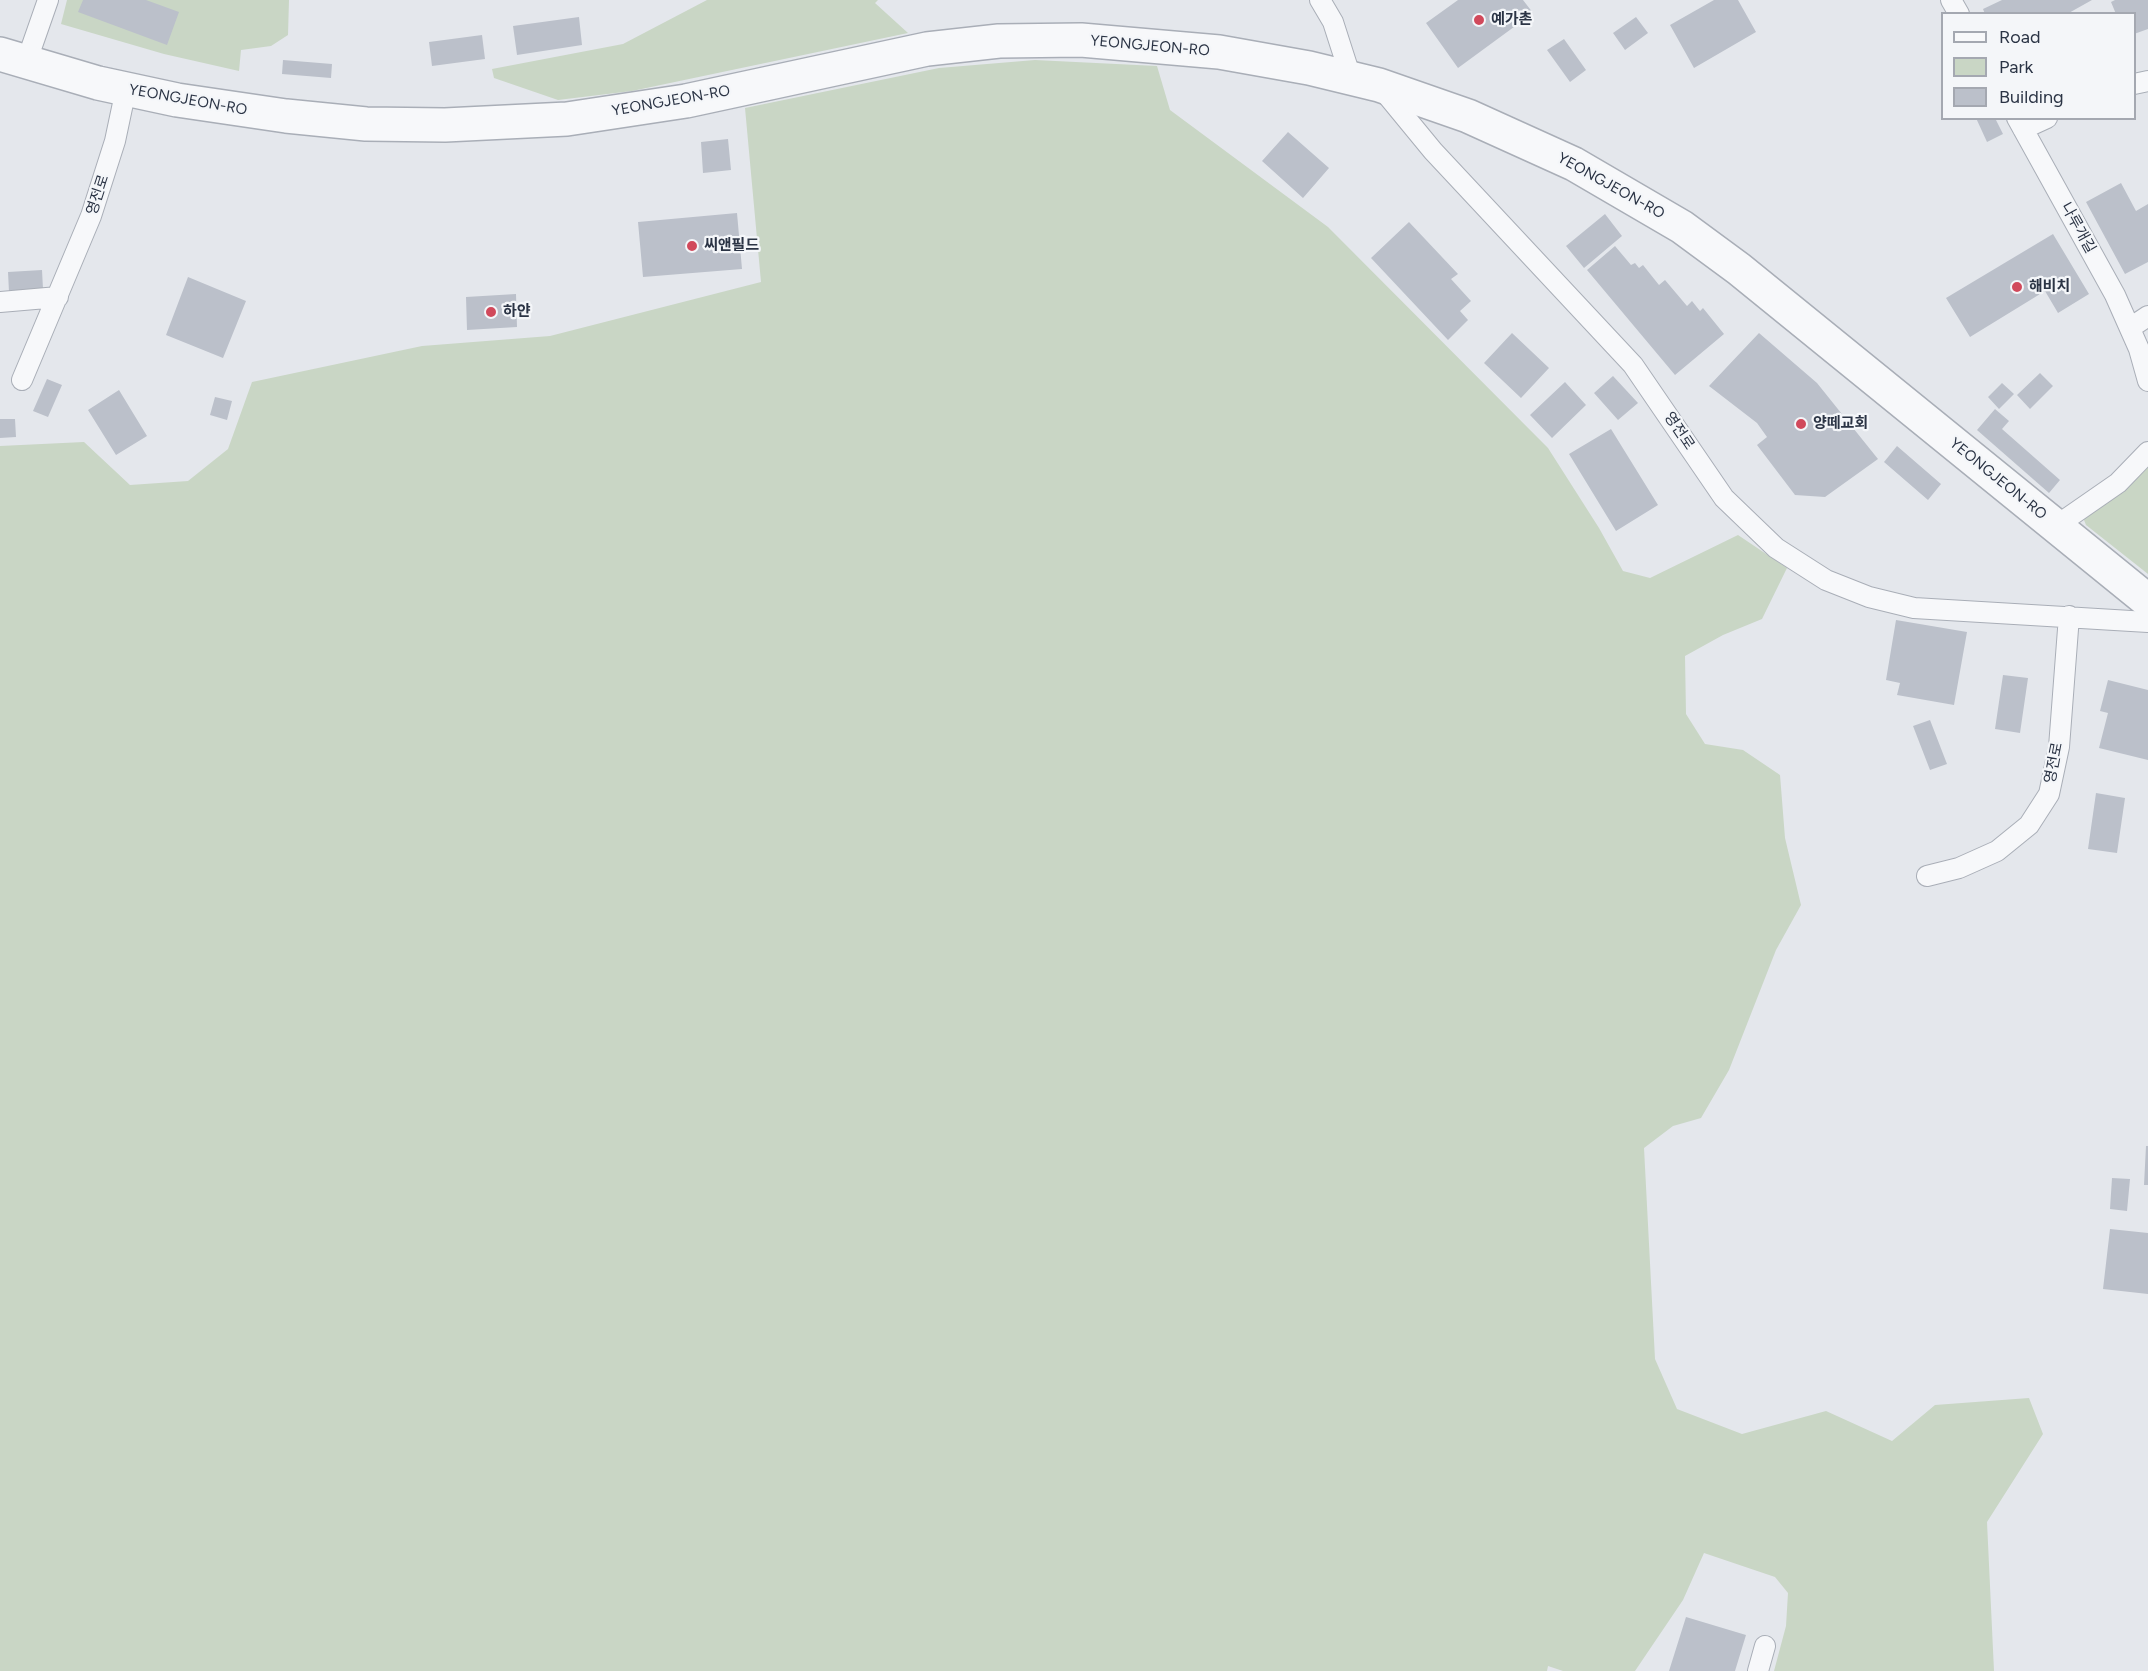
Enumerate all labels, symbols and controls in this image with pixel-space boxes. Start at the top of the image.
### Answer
place label: 예가촌 [1491,11,1532,29]
legend [1941,12,2136,120]
marker: 예가촌 [1472,13,1486,27]
text: Road [1999,26,2040,48]
street label: YEONGJEON-RO [1090,32,1210,60]
text: Park [1999,56,2033,78]
street label: YEONGJEON-RO [127,81,249,119]
street label: YEONGJEON-RO [610,82,732,120]
text: Building [1999,86,2064,108]
street label: YEONGJEON-RO [1554,149,1668,223]
street label: 영전로 [83,173,113,217]
street label: 나루개길 [2057,199,2099,257]
place label: 씨앤필드 [704,237,759,255]
marker: 씨앤필드 [685,239,699,253]
place label: 해비치 [2029,278,2070,296]
marker: 해비치 [2010,280,2024,294]
place label: 하얀 [503,303,531,321]
marker: 하얀 [484,305,498,319]
street label: 영전로 [1660,409,1698,453]
place label: 양떼교회 [1813,415,1868,433]
marker: 양떼교회 [1794,417,1808,431]
street label: YEONGJEON-RO [1946,434,2050,524]
street label: 영전로 [2041,741,2067,785]

